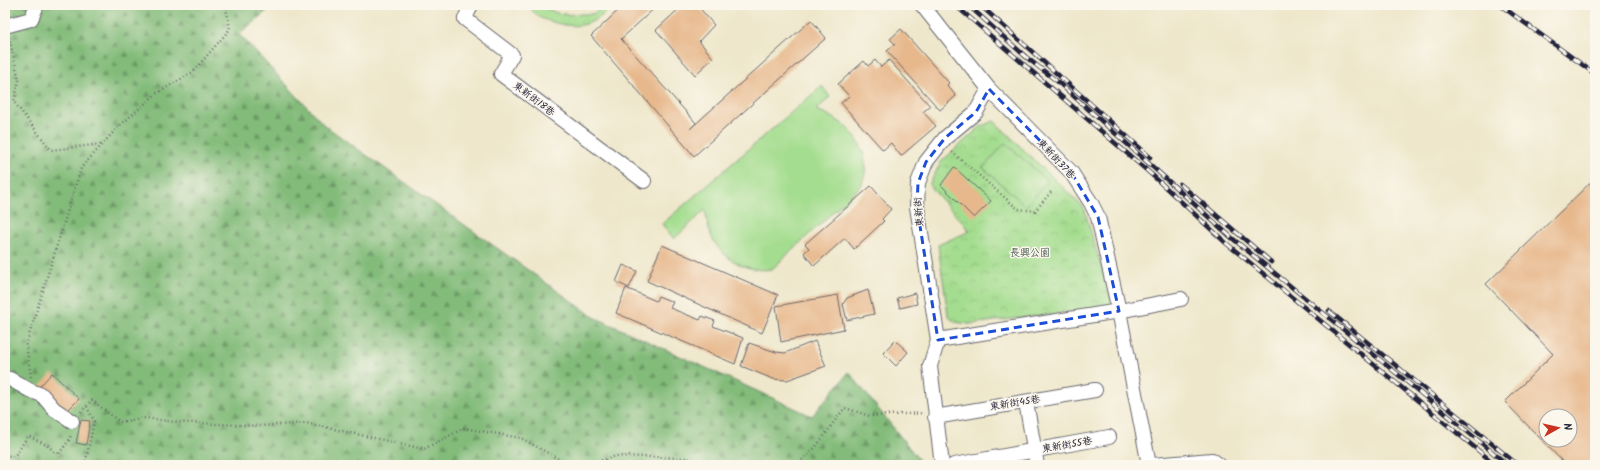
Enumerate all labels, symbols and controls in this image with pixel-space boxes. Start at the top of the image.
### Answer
street label: 東新街18巷 [510,78,559,121]
street label: 東新街37巷 [1033,135,1080,184]
street label: 東新街 [910,196,928,228]
park label: 長興公園 [1010,245,1050,261]
street label: 東新街45巷 [989,391,1042,415]
north arrow [1538,408,1578,448]
text: N [1558,422,1576,431]
street label: 東新街55巷 [1041,433,1094,457]

